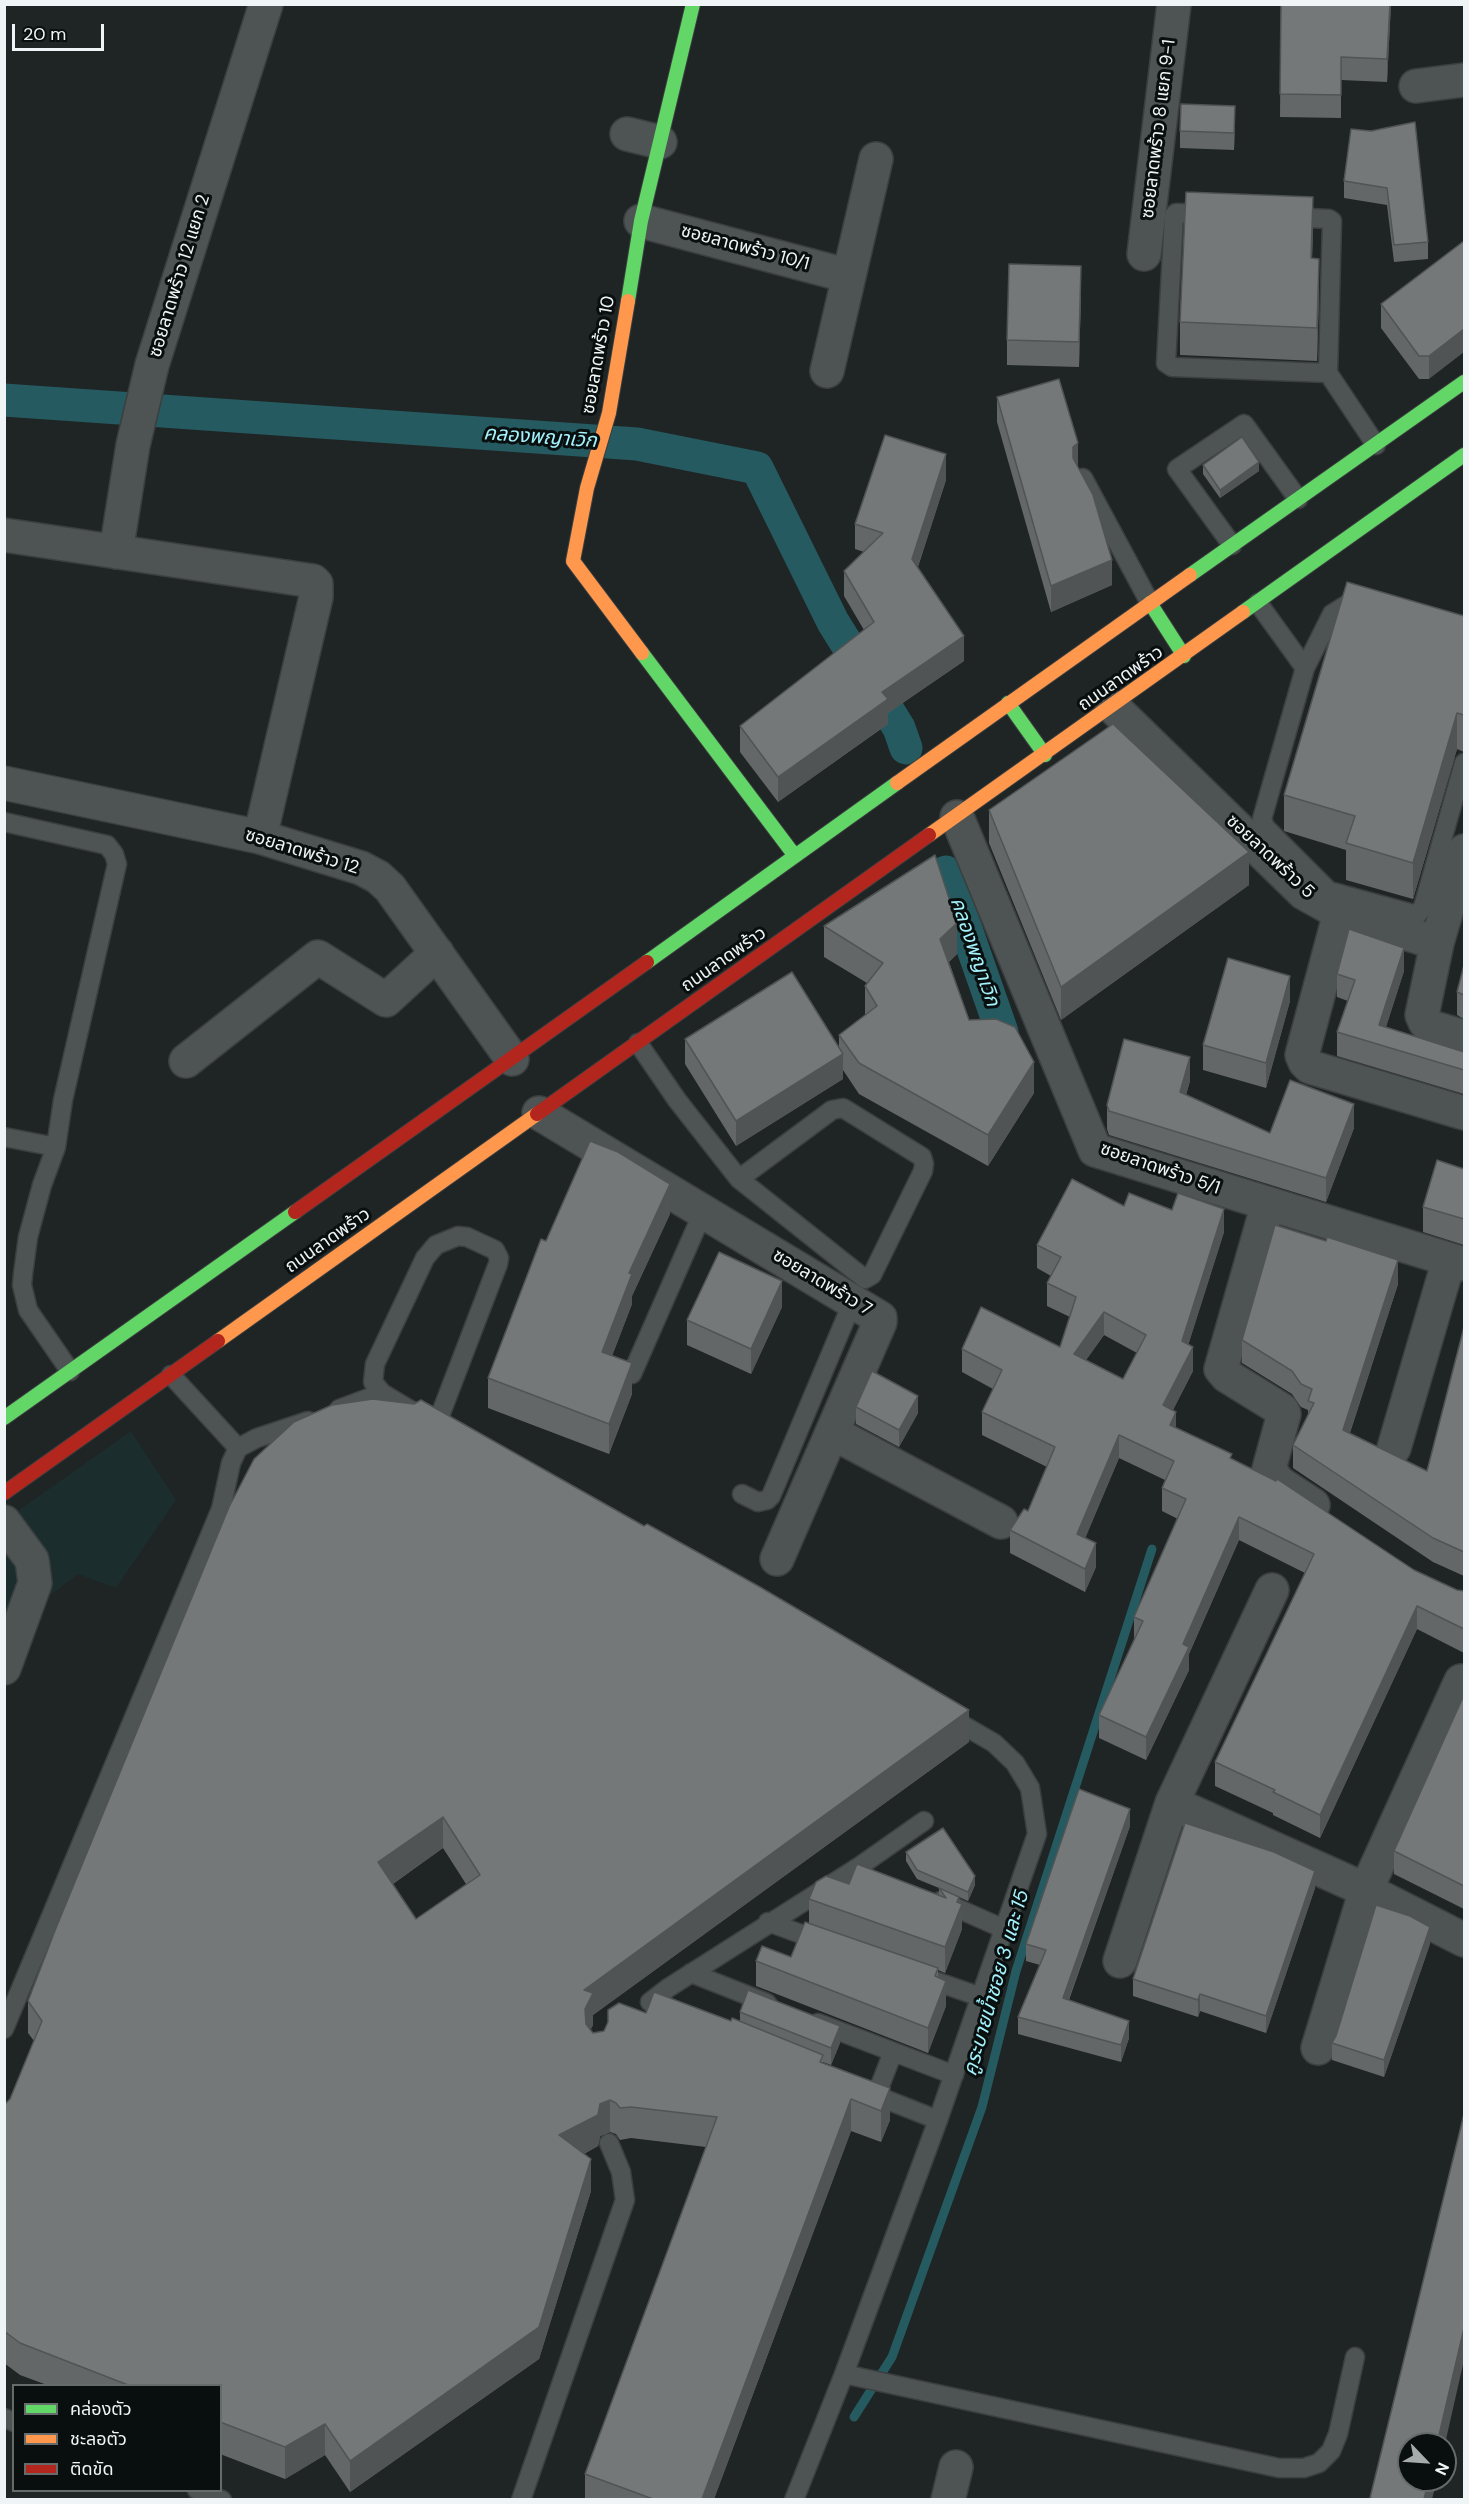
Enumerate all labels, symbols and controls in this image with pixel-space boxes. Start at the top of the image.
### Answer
scale bar [15,12,106,50]
text: 20 m [23,22,66,46]
street label: ซอยลาดพร้าว 8 แยก 9-1 [1137,38,1181,220]
street label: ซอยลาดพร้าว 12 แยก 2 [145,192,215,360]
street label: ซอยลาดพร้าว 10/1 [679,221,811,275]
street label: ซอยลาดพร้าว 10 [578,294,620,416]
water label: คลองพญาเวิก [482,422,598,454]
street label: ถนนลาดพร้าว [1074,642,1168,716]
street label: ซอยลาดพร้าว 5 [1221,811,1319,903]
street label: ซอยลาดพร้าว 12 [242,824,362,880]
water label: คลองพญาเวิก [944,894,1004,1010]
street label: ถนนลาดพร้าว [677,923,771,997]
street label: ซอยลาดพร้าว 5/1 [1097,1138,1223,1200]
street label: ถนนลาดพร้าว [281,1204,375,1278]
street label: ซอยลาดพร้าว 7 [769,1245,875,1321]
water label: คูระบายน้ำซอย 3 และ 15 [959,1887,1035,2079]
legend [12,2384,222,2492]
text: คล่องตัว [70,2397,132,2421]
text: ชะลอตัว [70,2427,127,2451]
north arrow [1397,2432,1457,2492]
text: ติดขัด [70,2457,113,2481]
text: N [1430,2459,1454,2479]

